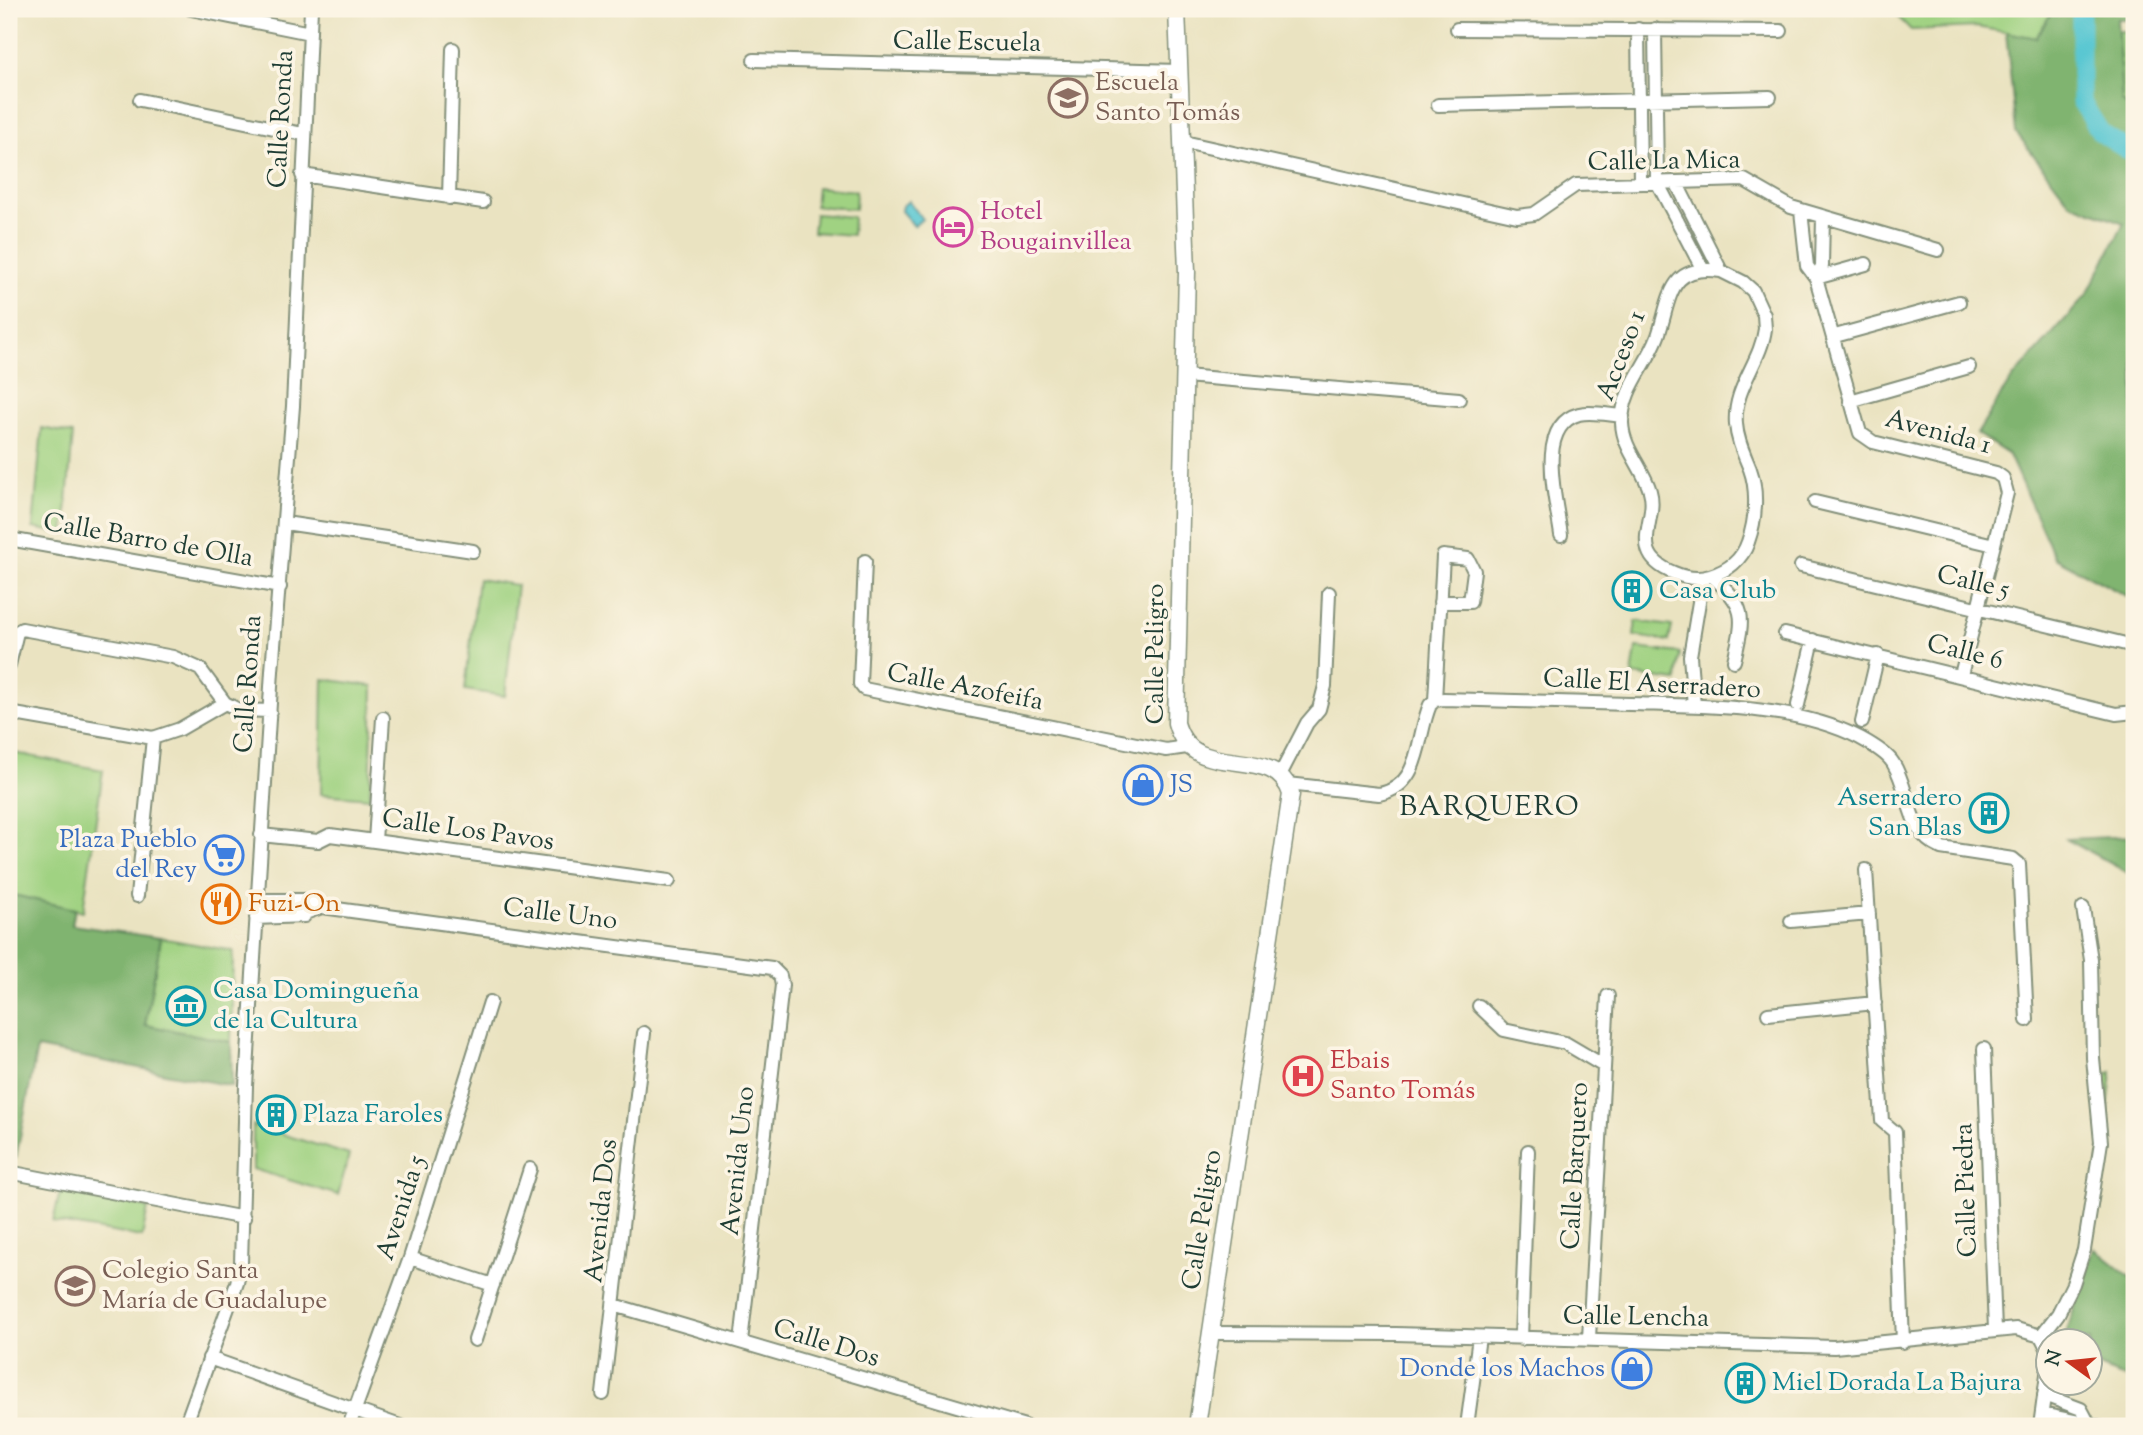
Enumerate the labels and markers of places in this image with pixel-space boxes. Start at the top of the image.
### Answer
place label: Escuela Santo Tomás [1095,65,1240,132]
school or university icon: Escuela Santo Tomás [1047,77,1089,119]
place label: Hotel Bougainvillea [980,194,1132,261]
hotel icon: Hotel Bougainvillea [932,206,974,248]
building icon: Casa Club [1611,570,1653,612]
place label: Casa Club [1659,573,1776,610]
shop icon: JS [1122,764,1164,806]
place label: JS [1168,767,1193,804]
place label: Aserradero San Blas [1837,780,1962,847]
building icon: Aserradero San Blas [1968,792,2010,834]
place label: Plaza Pueblo del Rey [59,822,197,889]
supermarket icon: Plaza Pueblo del Rey [203,834,245,876]
restaurant icon: Fuzi-On [200,883,242,925]
place label: Fuzi-On [248,886,340,923]
place label: Casa Domingueña de la Cultura [213,973,419,1040]
museum icon: Casa Domingueña de la Cultura [165,985,207,1027]
place label: Ebais Santo Tomás [1330,1043,1475,1110]
hospital icon: Ebais Santo Tomás [1282,1055,1324,1097]
building icon: Plaza Faroles [255,1094,297,1136]
place label: Plaza Faroles [303,1097,443,1134]
place label: Colegio Santa María de Guadalupe [102,1253,327,1320]
school or university icon: Colegio Santa María de Guadalupe [54,1265,96,1307]
shop icon: Donde los Machos [1611,1348,1653,1390]
place label: Donde los Machos [1399,1351,1605,1388]
building icon: Miel Dorada La Bajura [1724,1362,1766,1404]
place label: Miel Dorada La Bajura [1772,1365,2022,1402]

